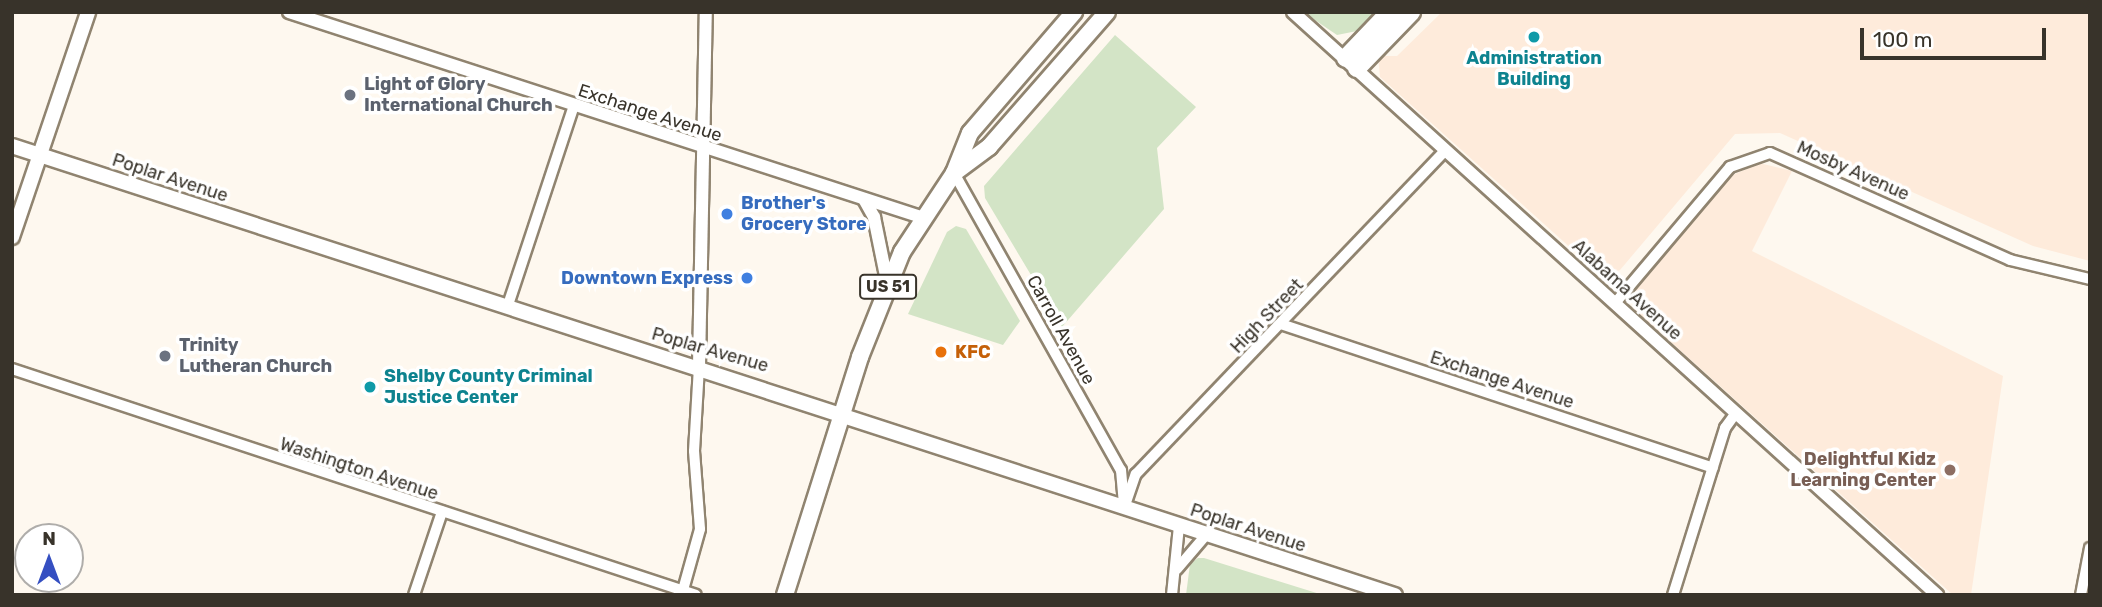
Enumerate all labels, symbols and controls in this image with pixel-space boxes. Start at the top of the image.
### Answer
scale bar [1864,14,2050,58]
text: 100 m [1873,27,1932,52]
marker: Administration Building [1526,29,1542,45]
place label: Administration Building [1466,48,1602,90]
place label: Light of Glory International Church [364,74,553,116]
street label: Exchange Avenue [575,79,725,147]
marker: Light of Glory International Church [342,87,358,103]
street label: Mosby Avenue [1793,136,1913,206]
street label: Poplar Avenue [109,149,231,207]
place label: Brother's Grocery Store [741,193,867,235]
marker: Brother's Grocery Store [719,206,735,222]
street label: Alabama Avenue [1568,235,1686,345]
place label: Downtown Express [561,267,733,289]
marker: Downtown Express [739,270,755,286]
street label: Carroll Avenue [1022,271,1100,389]
road number: US 51 [858,274,918,300]
street label: High Street [1226,274,1308,358]
street label: Poplar Avenue [649,323,771,377]
place label: Trinity Lutheran Church [179,335,332,378]
place label: KFC [955,341,991,363]
marker: KFC [933,344,949,360]
street label: Exchange Avenue [1427,346,1577,414]
marker: Trinity Lutheran Church [157,348,173,364]
place label: Shelby County Criminal Justice Center [384,366,594,408]
marker: Shelby County Criminal Justice Center [362,379,378,395]
street label: Washington Avenue [277,433,441,505]
place label: Delightful Kidz Learning Center [1790,449,1936,491]
marker: Delightful Kidz Learning Center [1942,462,1958,478]
street label: Poplar Avenue [1187,499,1309,557]
north arrow [14,523,84,593]
text: N [42,527,56,550]

